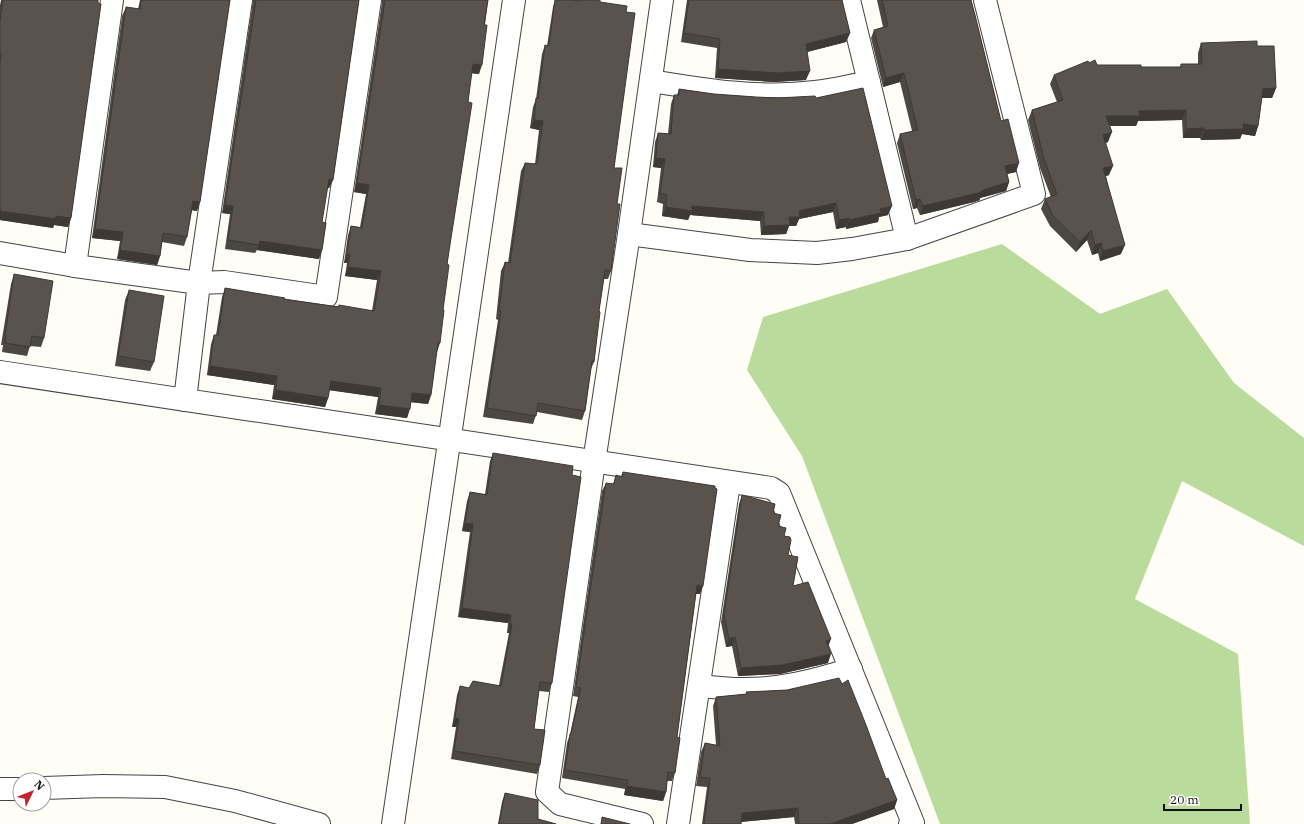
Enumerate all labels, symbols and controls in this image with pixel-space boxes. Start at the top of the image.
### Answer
north arrow [12,772,52,812]
text: N [31,777,48,793]
scale bar [1164,786,1241,812]
text: 20 m [1170,792,1199,807]

